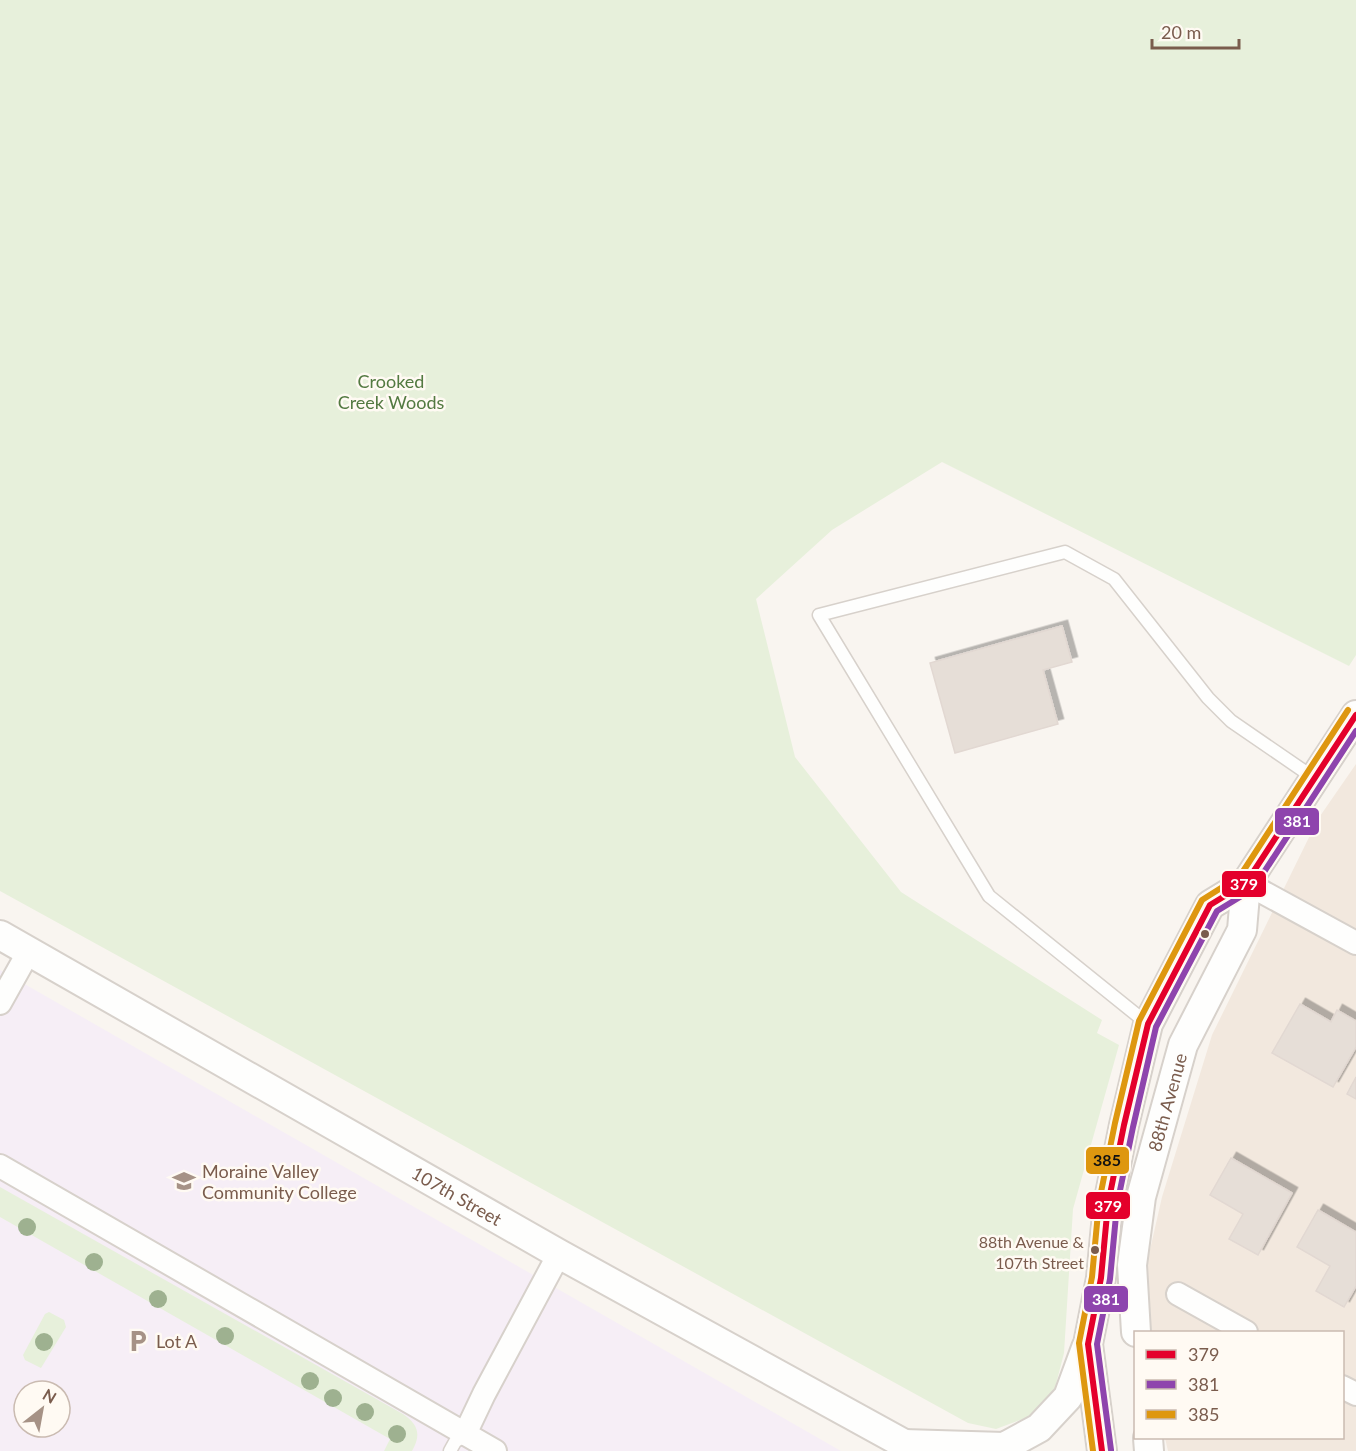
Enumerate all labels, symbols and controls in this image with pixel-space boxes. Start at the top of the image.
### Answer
scale bar [1152,12,1239,50]
text: 20 m [1161,21,1201,43]
park label: Crooked Creek Woods [338,370,444,413]
line badge: 381 [1274,807,1320,836]
text: 381 [1283,811,1311,830]
line badge: 379 [1221,870,1267,898]
text: 379 [1230,874,1258,893]
unlabelled marker [1199,928,1211,940]
street label: 88th Avenue [1143,1051,1191,1154]
line badge: 385 [1085,1146,1130,1175]
text: 385 [1093,1150,1121,1169]
place label: Moraine Valley Community College [202,1160,357,1203]
street label: 107th Street [408,1161,506,1230]
school or university icon: Moraine Valley Community College [171,1168,197,1194]
line badge: 379 [1085,1191,1131,1220]
text: 379 [1094,1196,1122,1215]
place label: 88th Avenue & 107th Street [979,1232,1085,1272]
marker: 88th Avenue & 107th Street [1089,1244,1101,1256]
line badge: 381 [1083,1285,1129,1313]
text: 381 [1092,1289,1120,1308]
parking icon: Lot A [125,1328,151,1354]
place label: Lot A [156,1330,198,1352]
legend [1134,1331,1344,1439]
text: 379 [1188,1343,1219,1365]
text: 381 [1188,1373,1219,1395]
north arrow [12,1379,72,1439]
text: N [40,1384,60,1407]
text: 385 [1188,1403,1219,1425]

